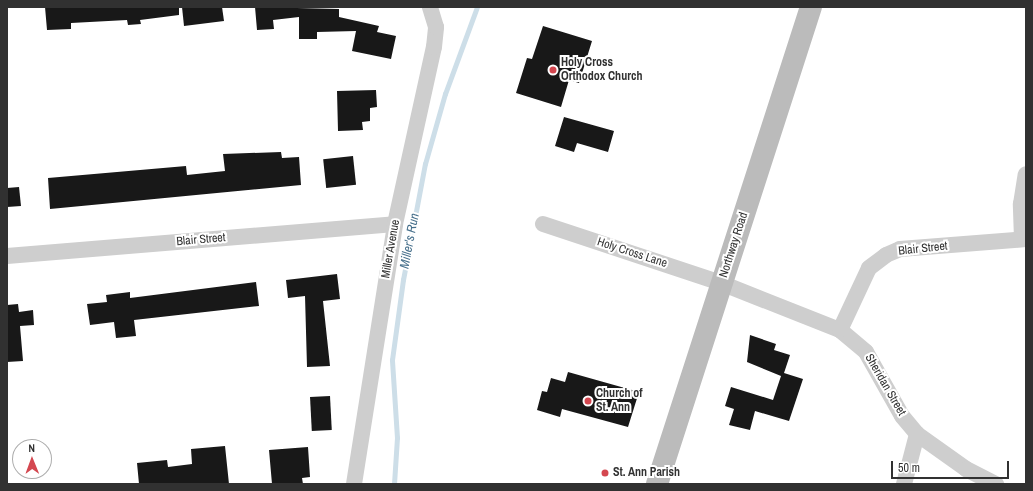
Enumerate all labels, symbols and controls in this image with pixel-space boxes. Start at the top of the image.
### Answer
place label: Holy Cross Orthodox Church [561,56,642,84]
marker: Holy Cross Orthodox Church [548,65,558,75]
street label: Northway Road [717,211,751,279]
water label: Miller's Run [397,212,423,270]
street label: Miller Avenue [379,218,403,280]
street label: Blair Street [176,231,226,249]
street label: Holy Cross Lane [595,235,669,271]
street label: Blair Street [898,239,948,259]
street label: Sheridan Street [862,352,908,418]
place label: Church of St. Ann [596,387,642,415]
marker: Church of St. Ann [583,396,593,406]
north arrow [12,439,52,479]
text: N [28,441,35,455]
scale bar [893,453,1011,479]
text: 50 m [898,460,920,476]
place label: St. Ann Parish [613,466,680,480]
marker: St. Ann Parish [600,468,610,478]

